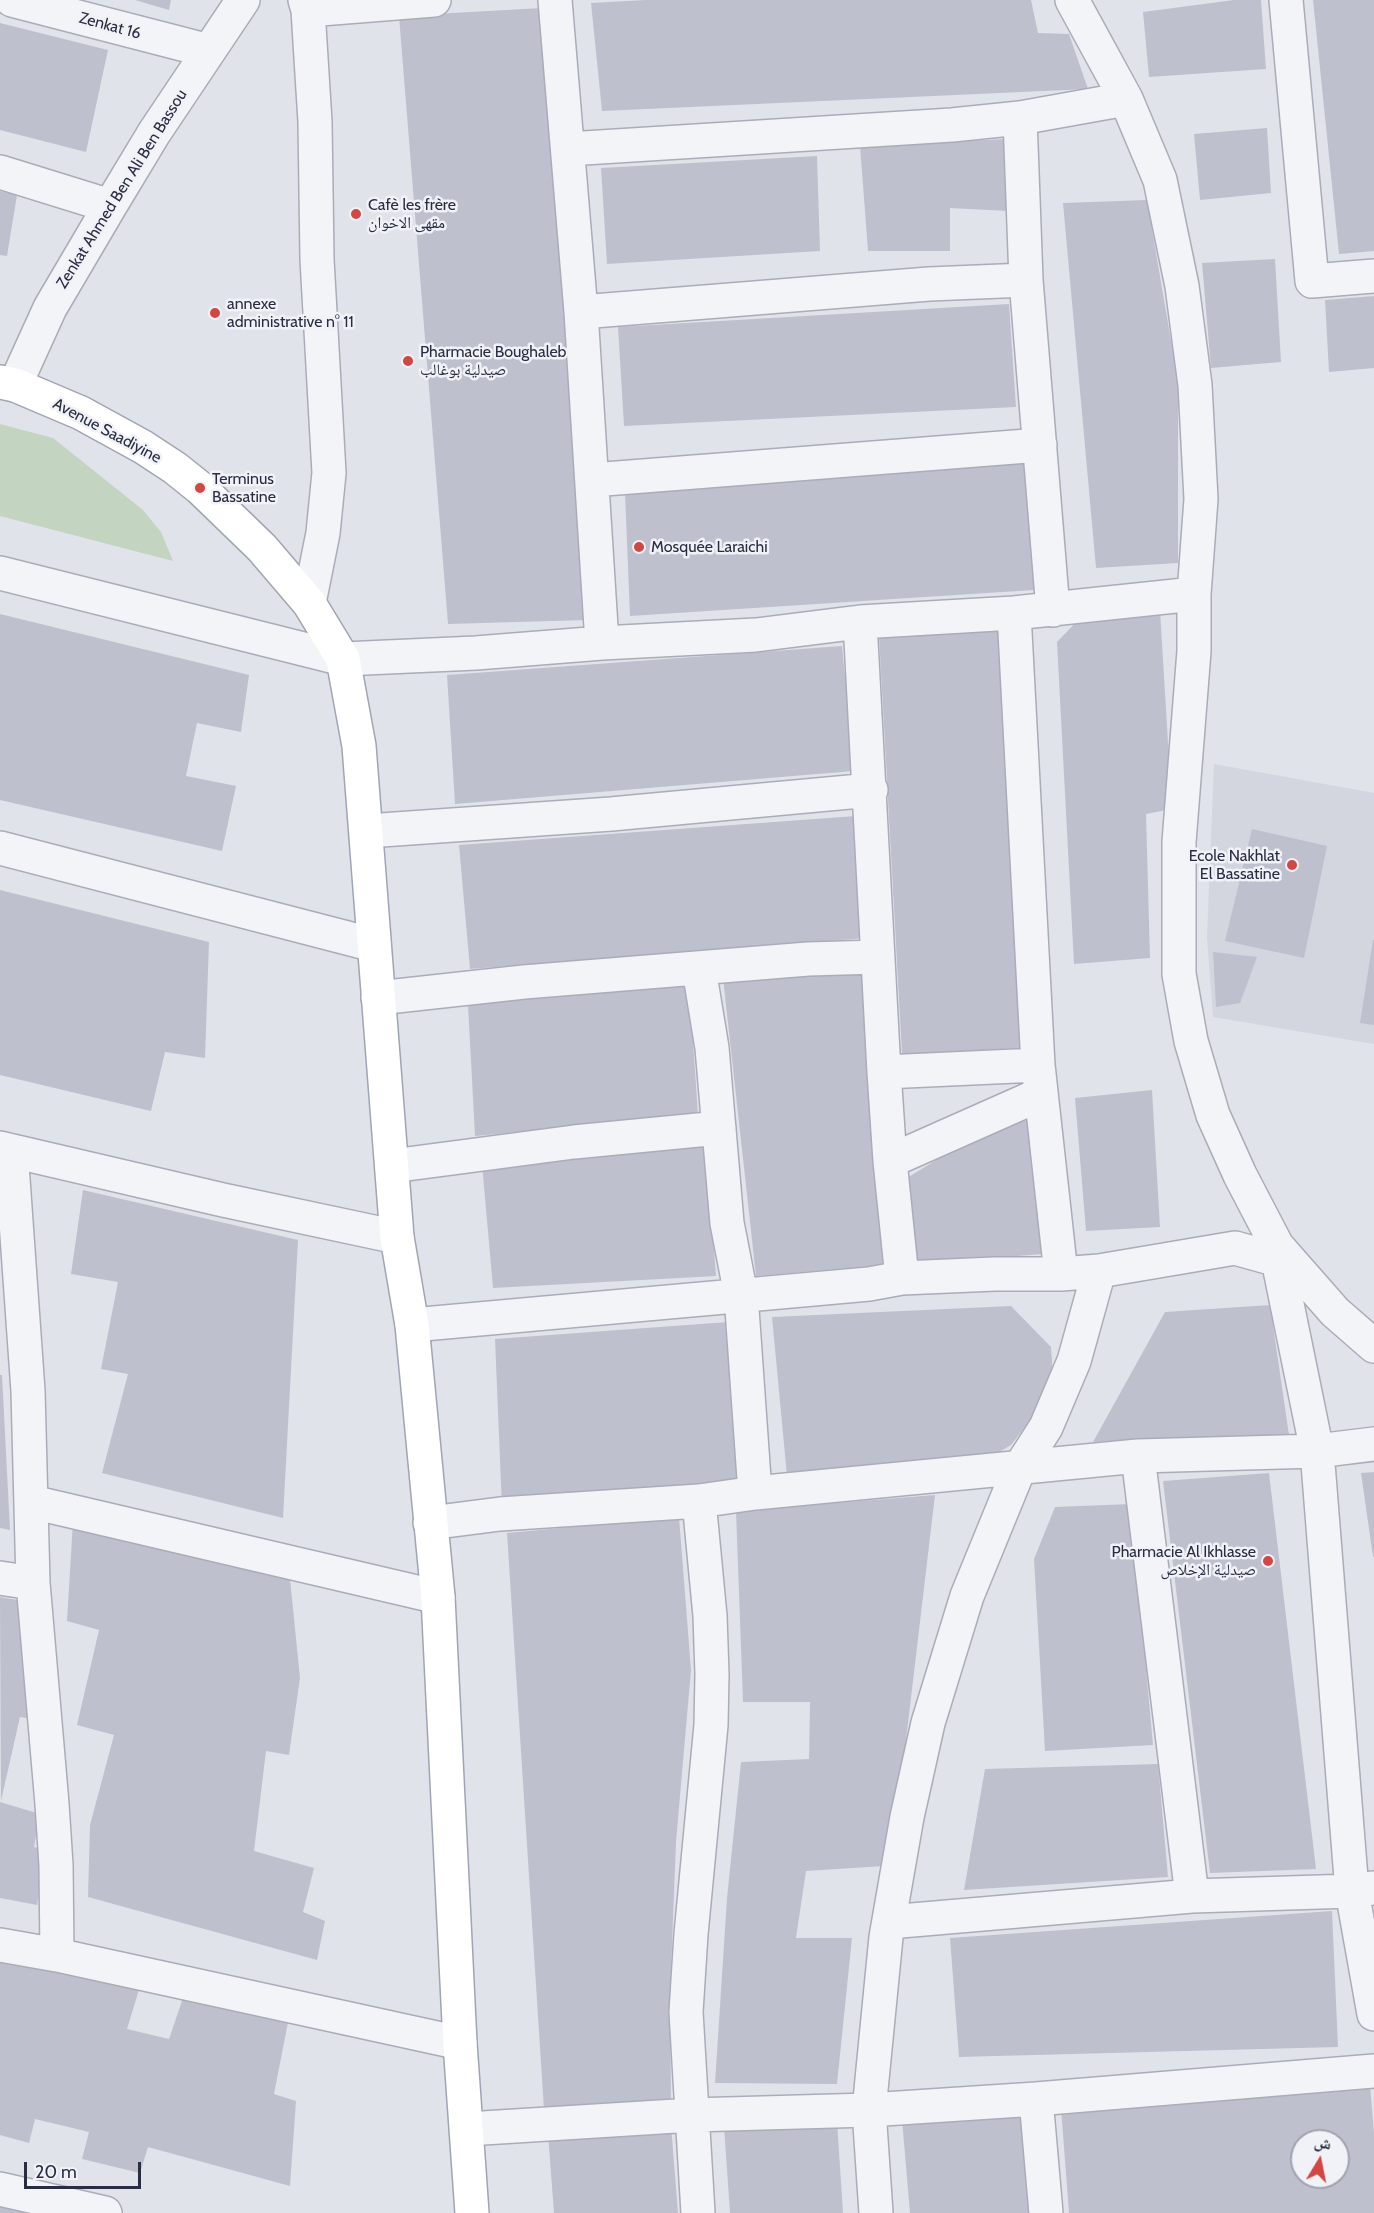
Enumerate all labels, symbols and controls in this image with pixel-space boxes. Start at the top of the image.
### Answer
street label: Zenkat 16 [77,9,143,43]
street label: Zenkat Ahmed Ben Ali Ben Bassou [53,86,191,292]
place label: Cafè les frère مقهى الاخوان [368,195,456,233]
marker: Cafè les frère مقهى الاخوان [349,207,363,221]
place label: annexe administrative n° 11 [227,294,354,332]
marker: annexe administrative n° 11 [208,306,222,320]
place label: Pharmacie Boughaleb صيدلية بوغالب [420,342,566,380]
marker: Pharmacie Boughaleb صيدلية بوغالب [401,354,415,368]
street label: Avenue Saadiyine [50,394,164,468]
place label: Terminus Bassatine [212,469,276,507]
marker: Terminus Bassatine [193,481,207,495]
place label: Mosquée Laraichi [651,537,768,557]
marker: Mosquée Laraichi [632,540,646,554]
place label: Ecole Nakhlat El Bassatine [1189,846,1280,884]
marker: Ecole Nakhlat El Bassatine [1285,858,1299,872]
place label: Pharmacie Al Ikhlasse صيدلية الإخلاص [1112,1542,1256,1580]
marker: Pharmacie Al Ikhlasse صيدلية الإخلاص [1261,1554,1275,1568]
north arrow [1290,2129,1350,2189]
text: ش [1313,2132,1333,2154]
scale bar [27,2150,144,2188]
text: 20 m [35,2161,77,2183]

